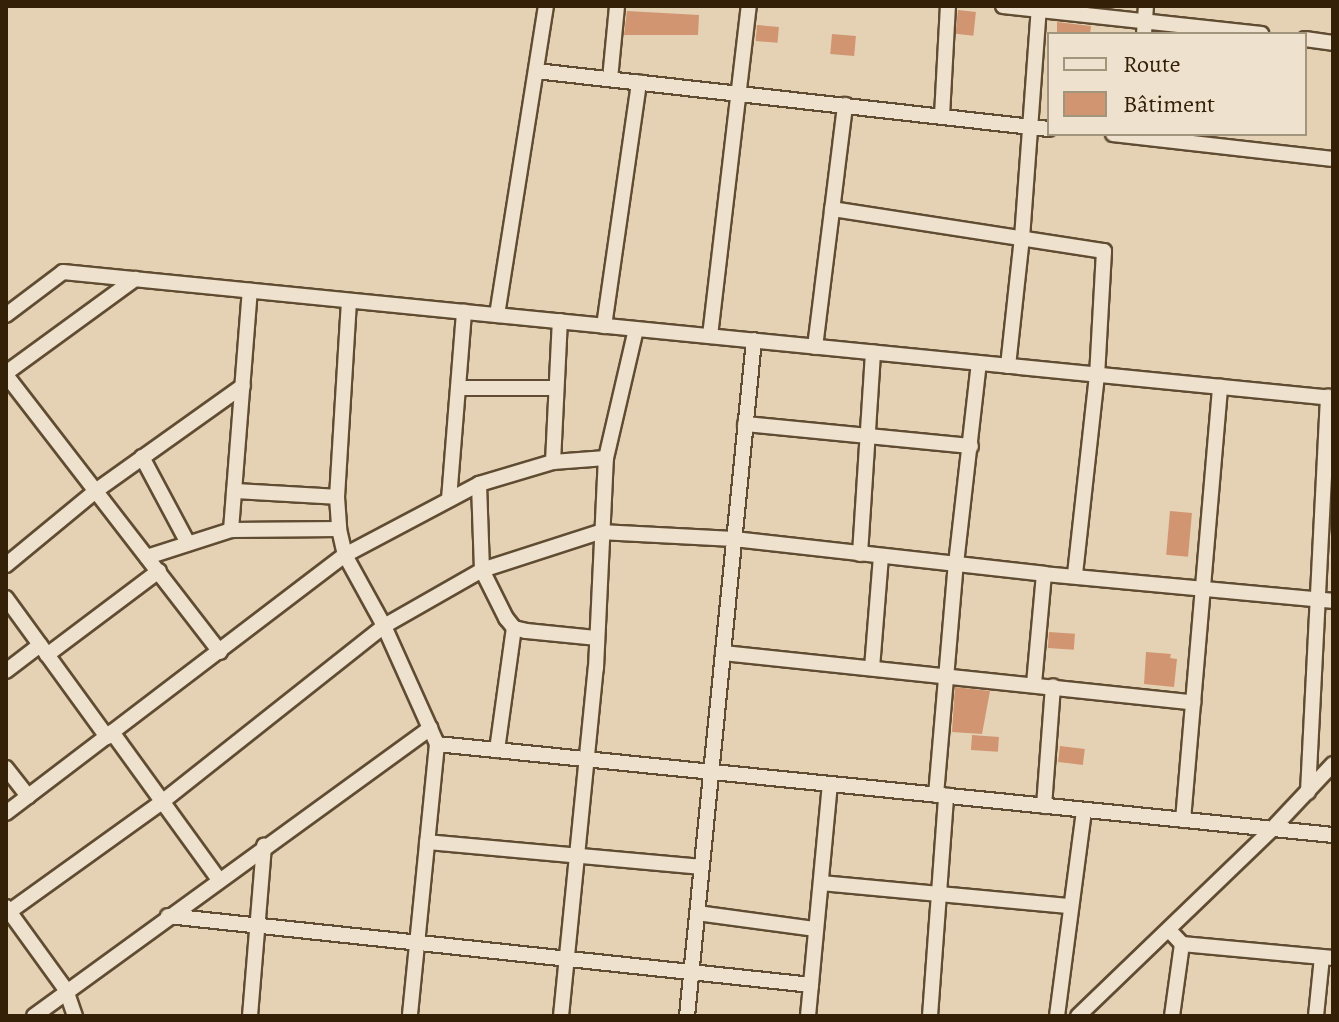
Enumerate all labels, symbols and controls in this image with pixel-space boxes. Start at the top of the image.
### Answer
legend [1047,32,1307,136]
text: Route [1123,48,1181,80]
text: Bâtiment [1123,88,1215,120]

